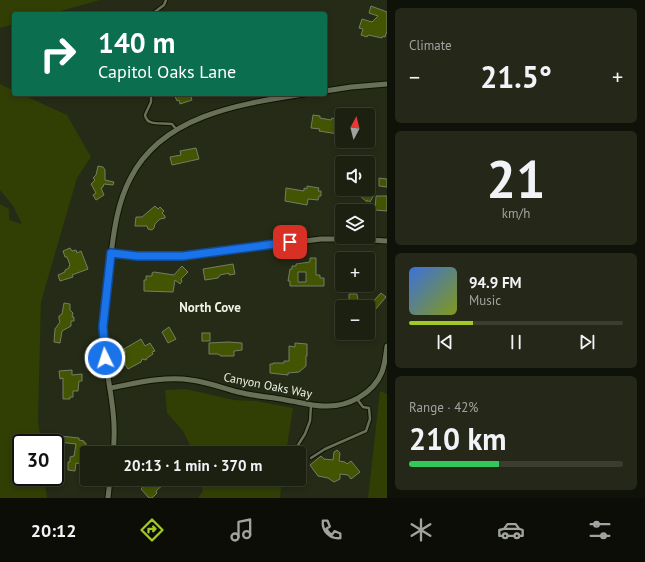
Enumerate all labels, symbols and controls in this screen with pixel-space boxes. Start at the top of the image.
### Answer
text: 140 m [98,24,175,61]
icon: right [32,28,84,80]
text: Climate [409,37,452,54]
text: 21.5° [480,57,552,96]
text: Capitol Oaks Lane [98,60,236,83]
text: − [409,63,420,91]
text: + [612,63,623,91]
north arrow [335,108,375,148]
map controls [335,108,375,340]
text: 21 [487,145,545,212]
button: sound [335,156,375,196]
button: layers [335,204,375,244]
text: km/h [502,205,530,222]
pin [273,225,307,259]
icon: arrive [279,231,301,253]
button: + [335,252,375,292]
text: 94.9 FM [469,273,522,292]
text: Music [469,292,501,309]
district label: North Cove [179,299,241,316]
button: − [335,300,375,340]
icon: previous [434,331,456,353]
icon: pause [505,331,527,353]
icon: next [576,331,598,353]
position arrow [84,337,126,379]
street label: Canyon Oaks Way [223,369,314,401]
text: Range · 42% [409,399,478,416]
text: 210 km [409,419,507,458]
speed limit sign: 30 [12,434,64,486]
text: 20:13 · 1 min · 370 m [124,456,262,475]
icon: directions [138,516,166,544]
icon: music [228,516,256,544]
icon: phone [317,516,345,544]
icon: climate [407,516,435,544]
icon: car [497,516,525,544]
icon: filters [586,516,614,544]
text: 20:12 [31,519,76,542]

